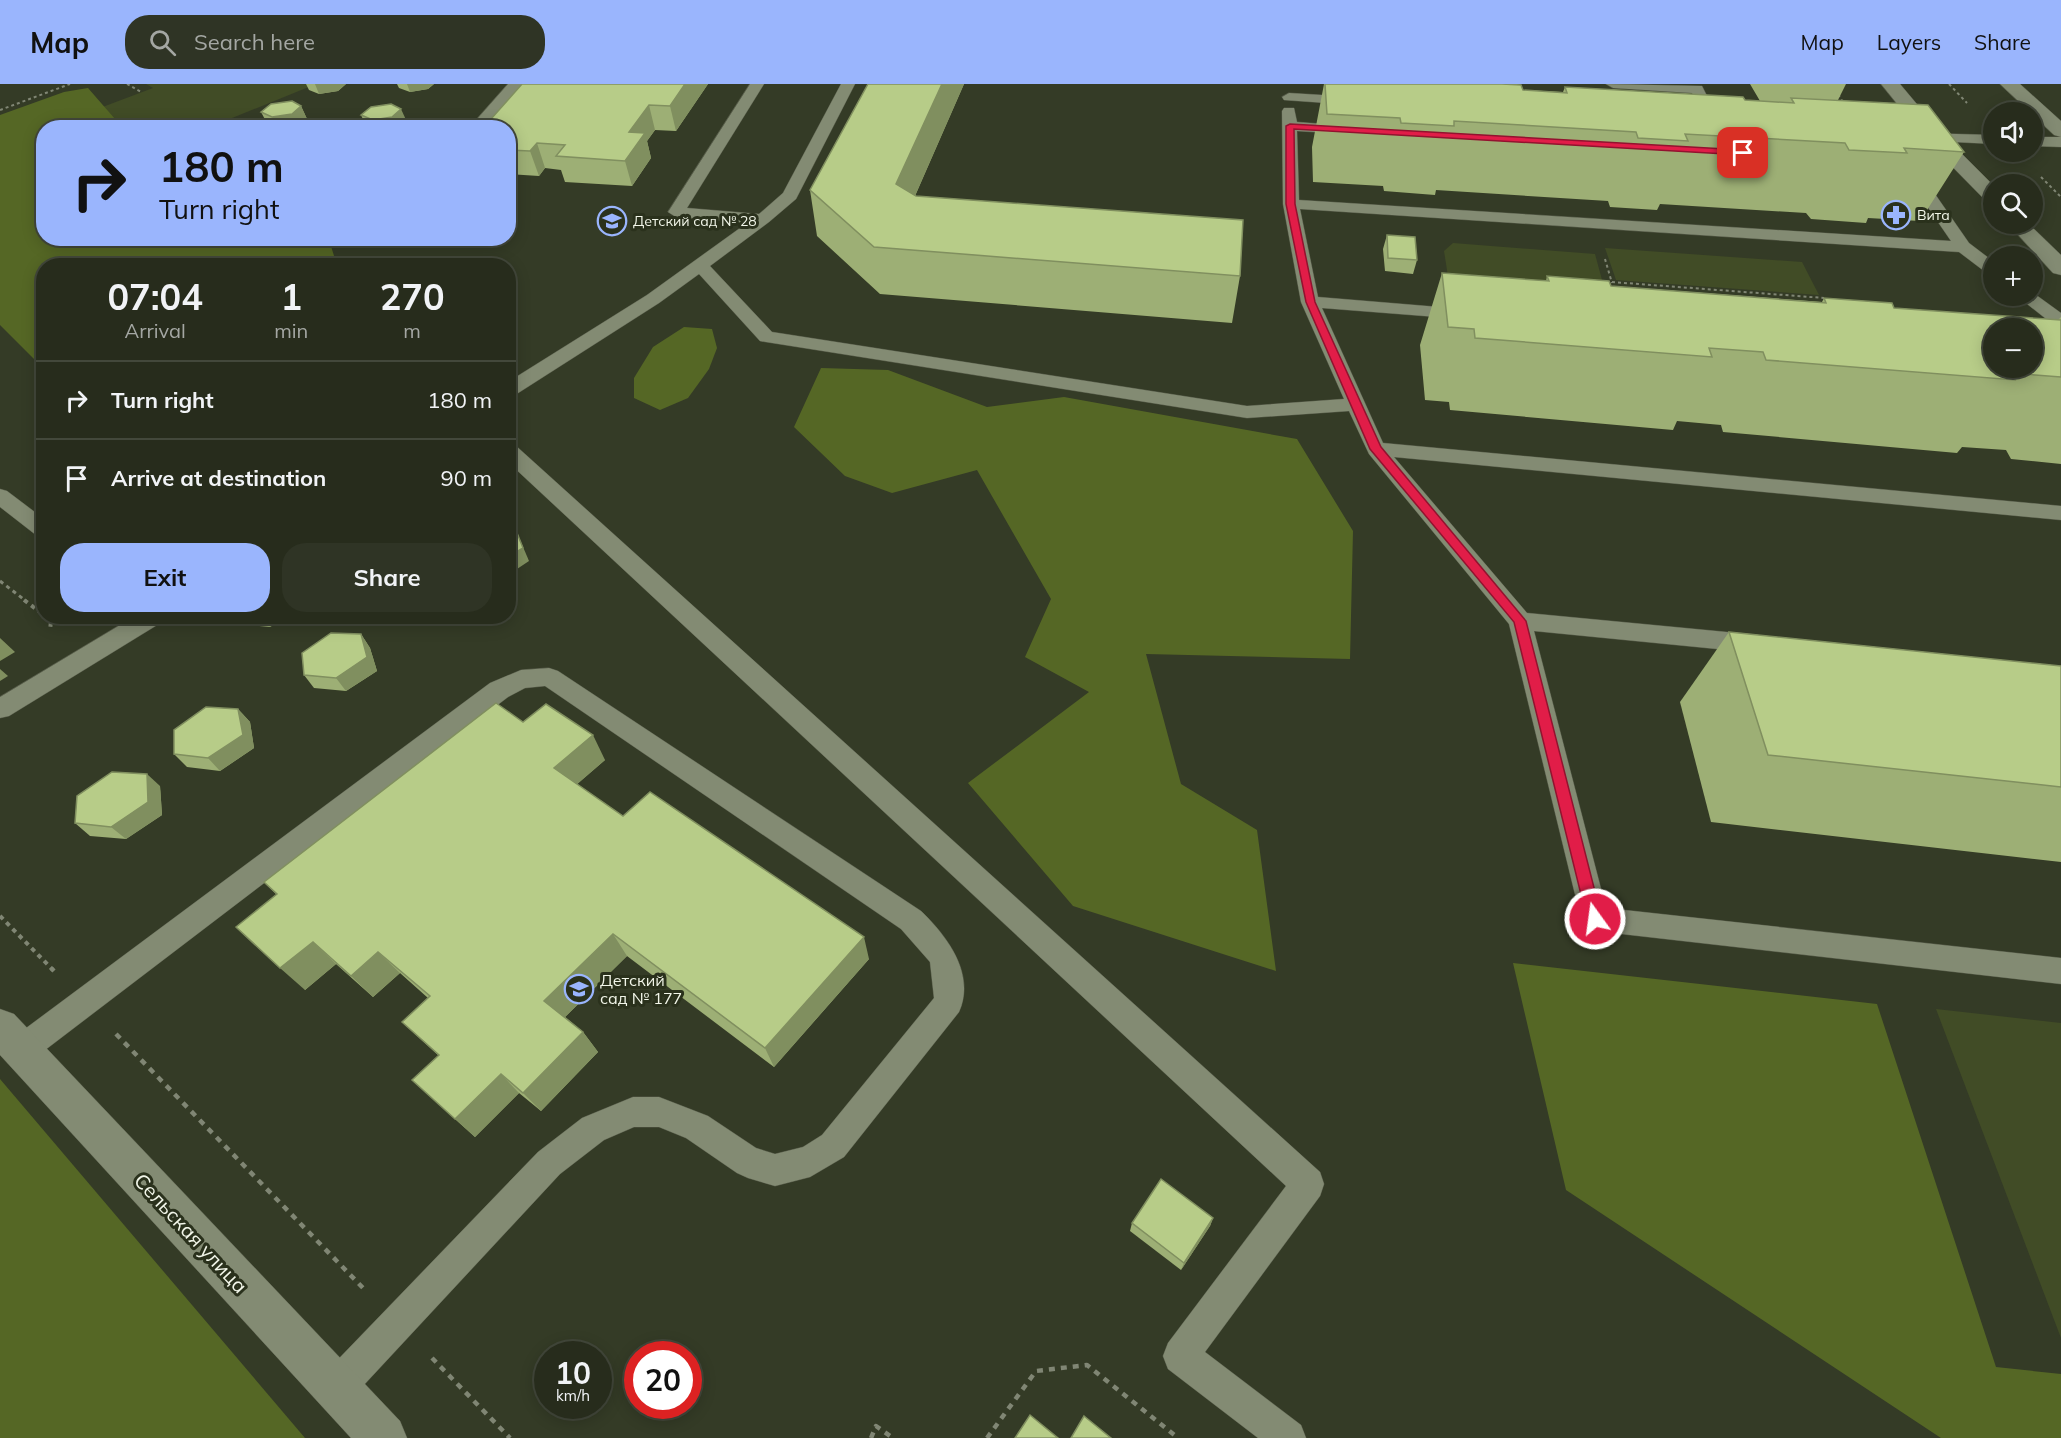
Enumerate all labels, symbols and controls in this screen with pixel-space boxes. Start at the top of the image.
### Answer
search box [125,15,545,69]
text: Map [30,25,89,60]
icon: search [146,26,179,59]
text: Search here [194,28,315,56]
text: Map [1801,29,1844,55]
text: Layers [1877,29,1941,55]
text: Share [1974,29,2031,55]
map controls [1983,102,2043,378]
button: sound [1983,102,2043,162]
pin [1717,127,1768,178]
icon: arrive [1726,136,1759,169]
text: 180 m [159,140,284,193]
icon: right [60,144,138,222]
button: search [1983,174,2043,234]
text: Turn right [159,192,279,226]
pharmacy icon: Вита [1880,199,1912,231]
school or university icon: Детский сад № 28 [596,205,628,237]
place label: Вита [1917,206,1950,224]
place label: Детский сад № 28 [633,212,757,230]
button: + [1983,246,2043,306]
text: 07:04 [107,274,203,319]
text: 1 [280,274,302,319]
text: 270 [380,274,445,319]
text: Arrival [125,318,186,343]
text: min [274,318,308,343]
text: m [403,318,421,343]
button: − [1983,318,2043,378]
icon: right [60,384,93,417]
text: Turn right [111,386,214,414]
text: 180 m [427,386,492,414]
icon: arrive [60,462,93,495]
text: Arrive at destination [111,464,326,492]
text: 90 m [441,464,492,492]
button: Exit [60,543,270,612]
button: Share [282,543,492,612]
position arrow [1563,887,1627,951]
place label: Детский сад № 177 [600,970,682,1008]
school or university icon: Детский сад № 177 [563,973,595,1005]
street label: Сельская улица [129,1168,253,1298]
speed limit sign: 20 [624,1341,702,1419]
text: 10 [555,1354,591,1392]
text: km/h [556,1386,590,1405]

